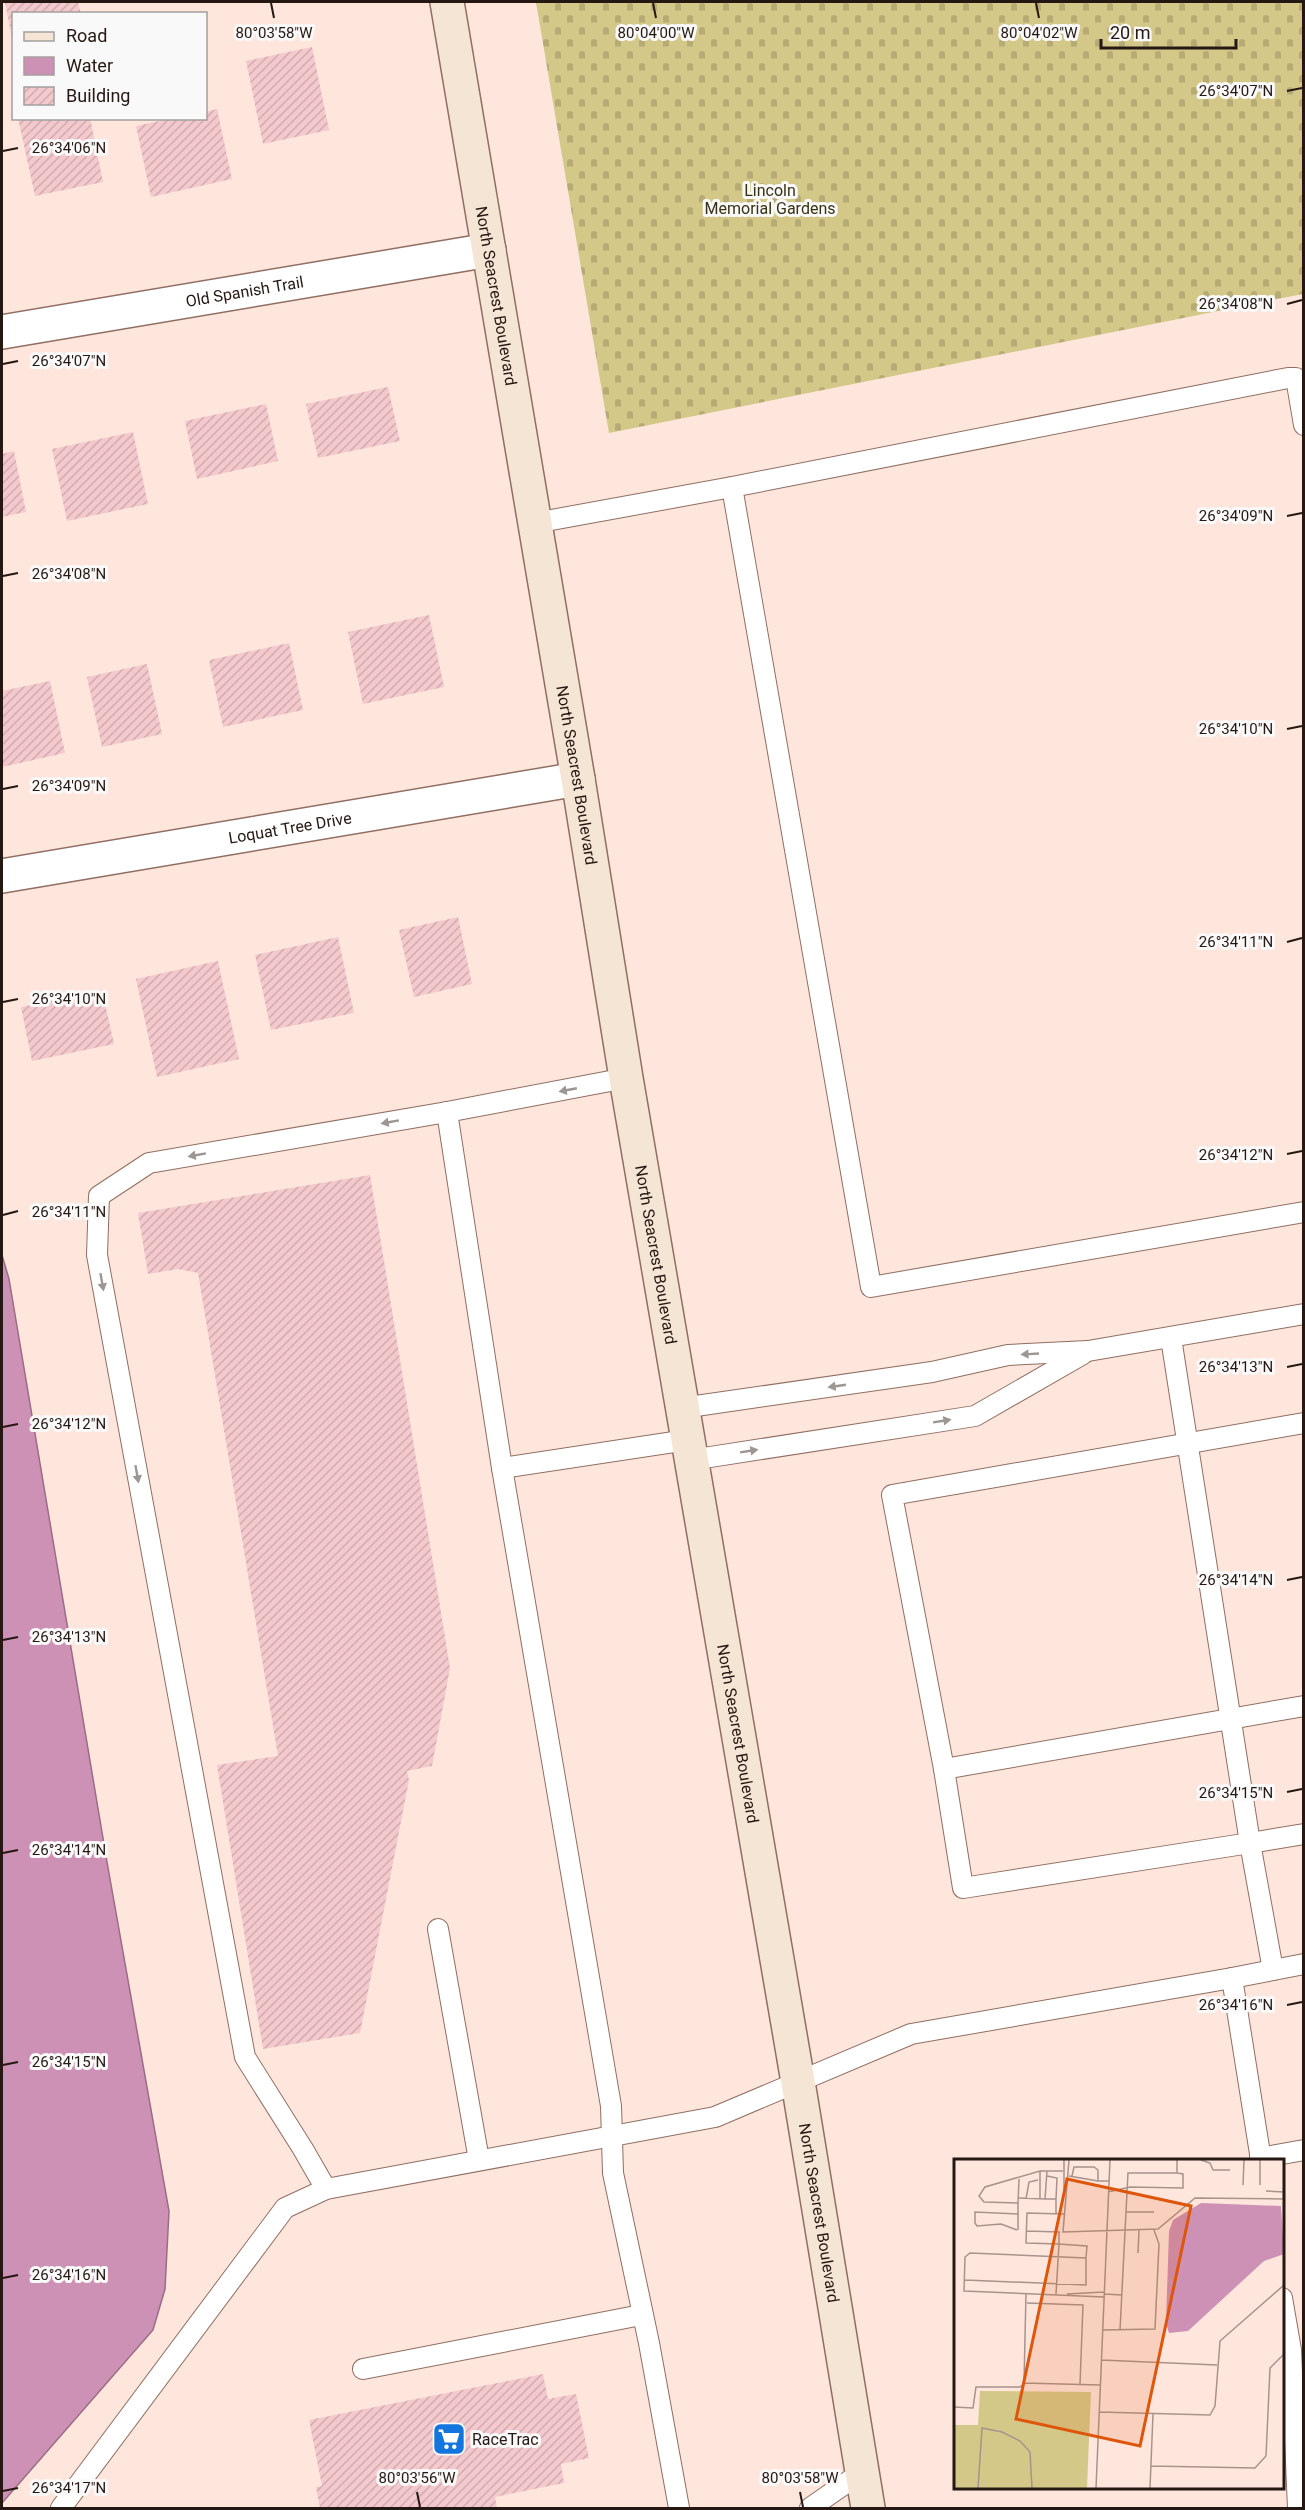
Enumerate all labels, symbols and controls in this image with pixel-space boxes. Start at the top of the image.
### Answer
legend [12,12,207,120]
scale bar [1101,12,1236,50]
text: 20 m [1110,22,1150,43]
text: 80°03'58"W [236,24,312,42]
text: 80°04'00"W [618,24,694,42]
text: 80°04'02"W [1001,24,1077,42]
text: Road [66,25,107,46]
text: Water [66,55,113,76]
text: 26°34'07"N [1199,82,1273,100]
text: Building [66,85,130,106]
text: 26°34'06"N [32,139,106,157]
park label: Lincoln Memorial Gardens [705,181,835,218]
street label: North Seacrest Boulevard [472,205,521,387]
street label: Old Spanish Trail [184,272,305,311]
text: 26°34'08"N [1199,295,1273,313]
text: 26°34'07"N [32,352,106,370]
text: 26°34'09"N [1199,507,1273,525]
text: 26°34'08"N [32,565,106,583]
street label: North Seacrest Boulevard [552,684,601,866]
text: 26°34'10"N [1199,720,1273,738]
text: 26°34'09"N [32,777,106,795]
street label: Loquat Tree Drive [227,808,353,848]
text: 26°34'11"N [1199,933,1273,951]
text: 26°34'10"N [32,990,106,1008]
one-way arrow [559,1086,578,1095]
one-way arrow [380,1118,399,1127]
text: 26°34'12"N [1199,1146,1273,1164]
one-way arrow [188,1150,207,1159]
street label: North Seacrest Boulevard [631,1164,680,1346]
text: 26°34'11"N [32,1203,106,1221]
one-way arrow [98,1273,107,1292]
one-way arrow [1020,1350,1039,1359]
text: 26°34'13"N [1199,1358,1273,1376]
one-way arrow [828,1381,847,1390]
text: 26°34'12"N [32,1415,106,1433]
one-way arrow [932,1417,951,1426]
one-way arrow [740,1447,759,1456]
one-way arrow [133,1464,142,1483]
text: 26°34'14"N [1199,1571,1273,1589]
text: 26°34'13"N [32,1628,106,1646]
street label: North Seacrest Boulevard [713,1643,763,1825]
text: 26°34'15"N [1199,1784,1273,1802]
text: 26°34'14"N [32,1841,106,1859]
text: 26°34'16"N [1199,1996,1273,2014]
text: 26°34'15"N [32,2053,106,2071]
street label: North Seacrest Boulevard [795,2122,843,2304]
inset map [954,2159,1284,2489]
text: 26°34'16"N [32,2266,106,2284]
supermarket icon: RaceTrac [431,2421,467,2457]
place label: RaceTrac [472,2430,539,2449]
text: 80°03'56"W [379,2469,455,2487]
text: 80°03'58"W [762,2469,838,2487]
text: 26°34'17"N [32,2479,106,2497]

